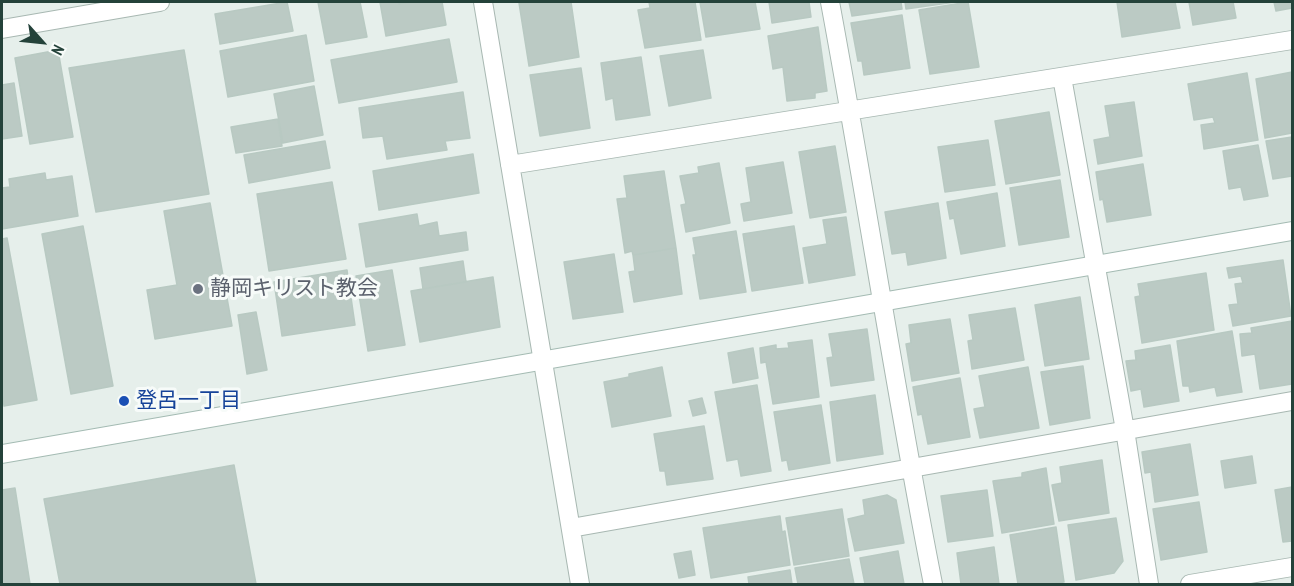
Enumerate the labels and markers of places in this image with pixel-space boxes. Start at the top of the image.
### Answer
place label: 静岡キリスト教会 [210,276,378,302]
marker: 静岡キリスト教会 [191,282,205,296]
place label: 登呂一丁目 [136,388,241,414]
marker: 登呂一丁目 [117,394,131,408]

